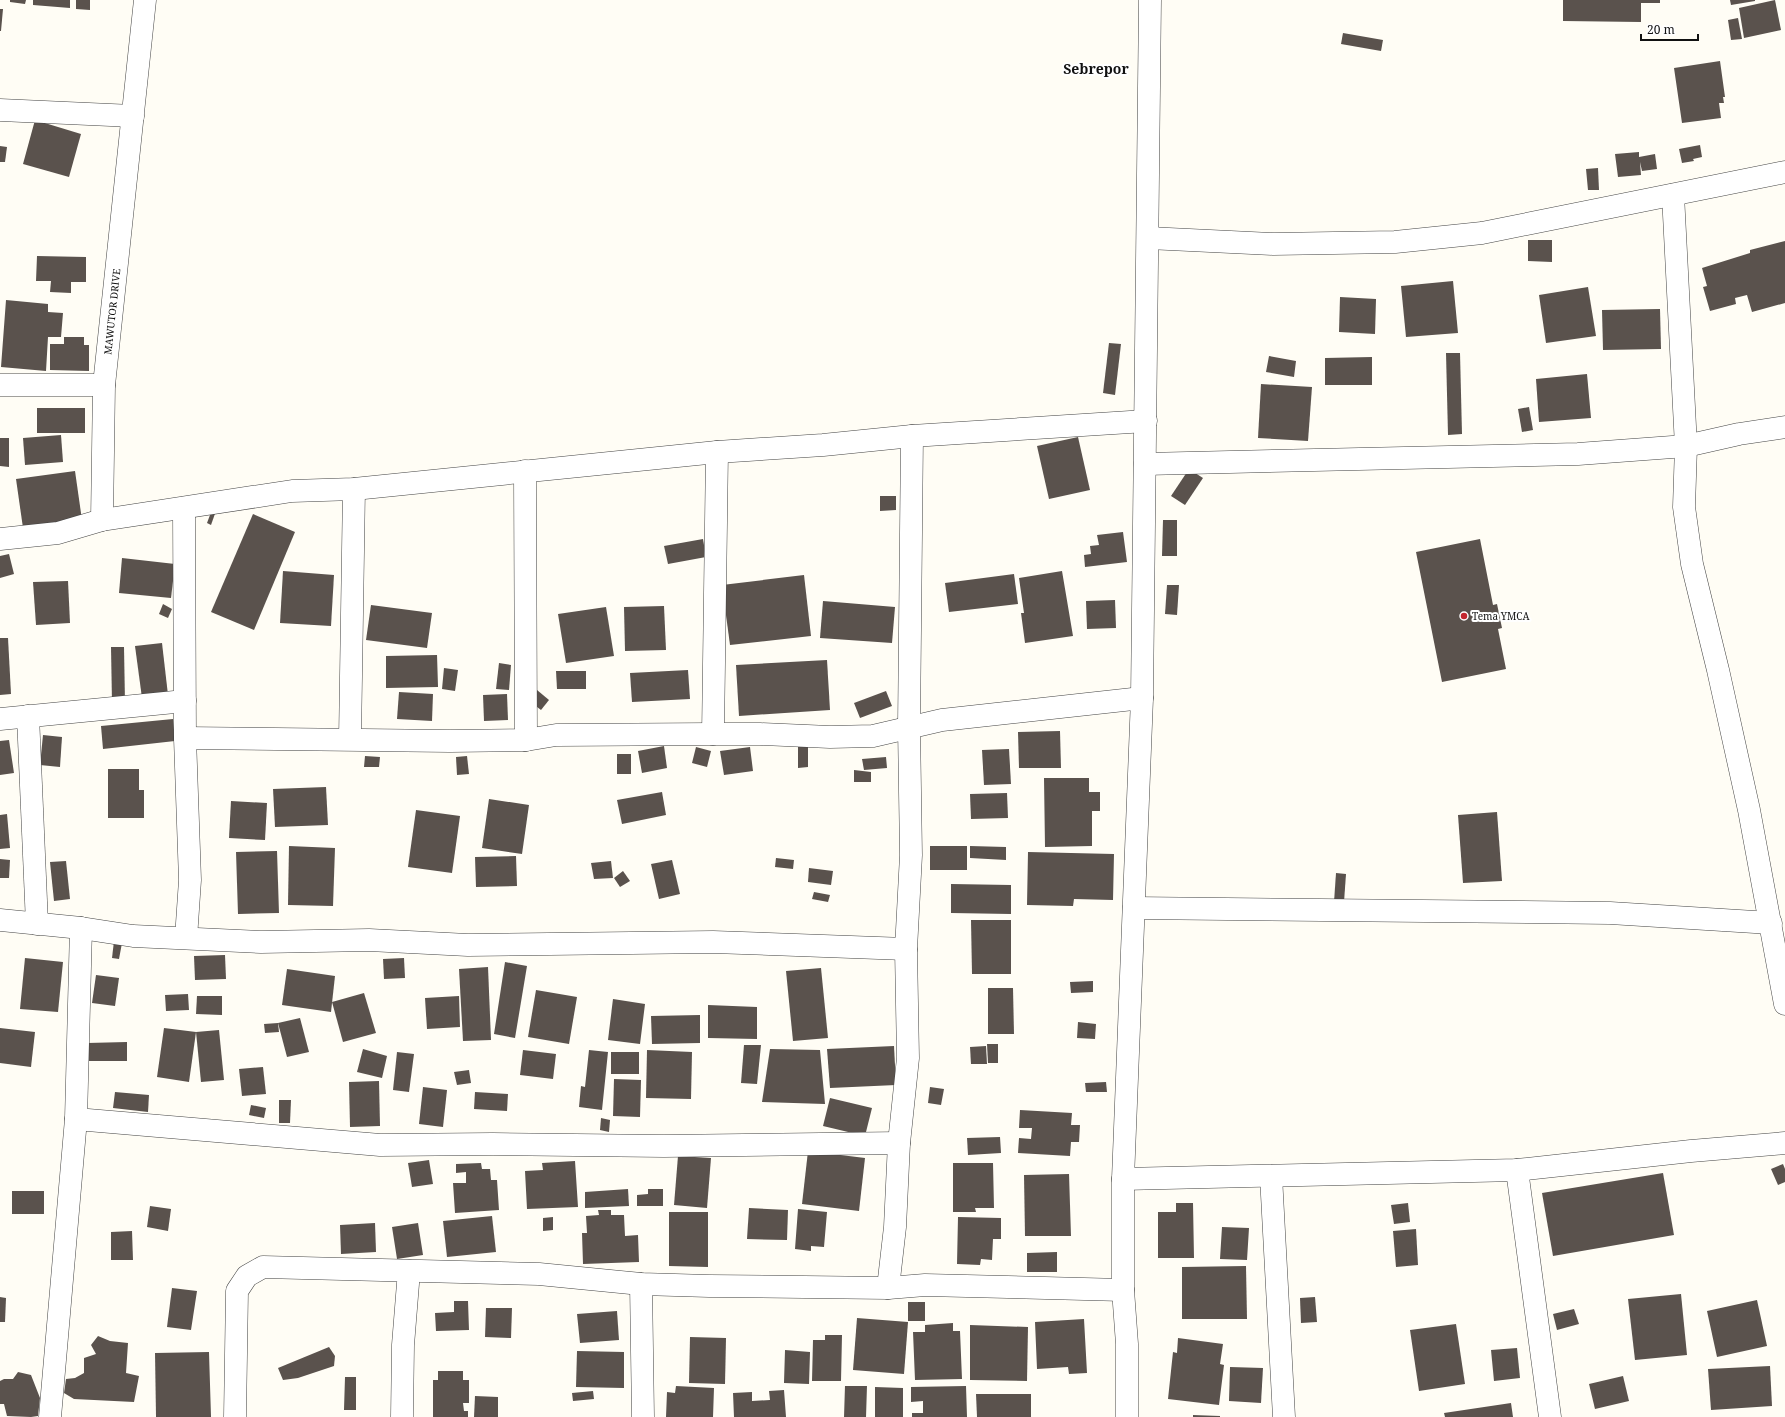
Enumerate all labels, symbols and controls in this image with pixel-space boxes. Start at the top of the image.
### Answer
scale bar [1641,16,1698,42]
text: 20 m [1647,21,1675,38]
district label: Sebrepor [1063,59,1129,78]
street label: MAWUTOR DRIVE [100,268,123,355]
place label: Tema YMCA [1472,609,1530,623]
marker: Tema YMCA [1459,611,1469,621]

